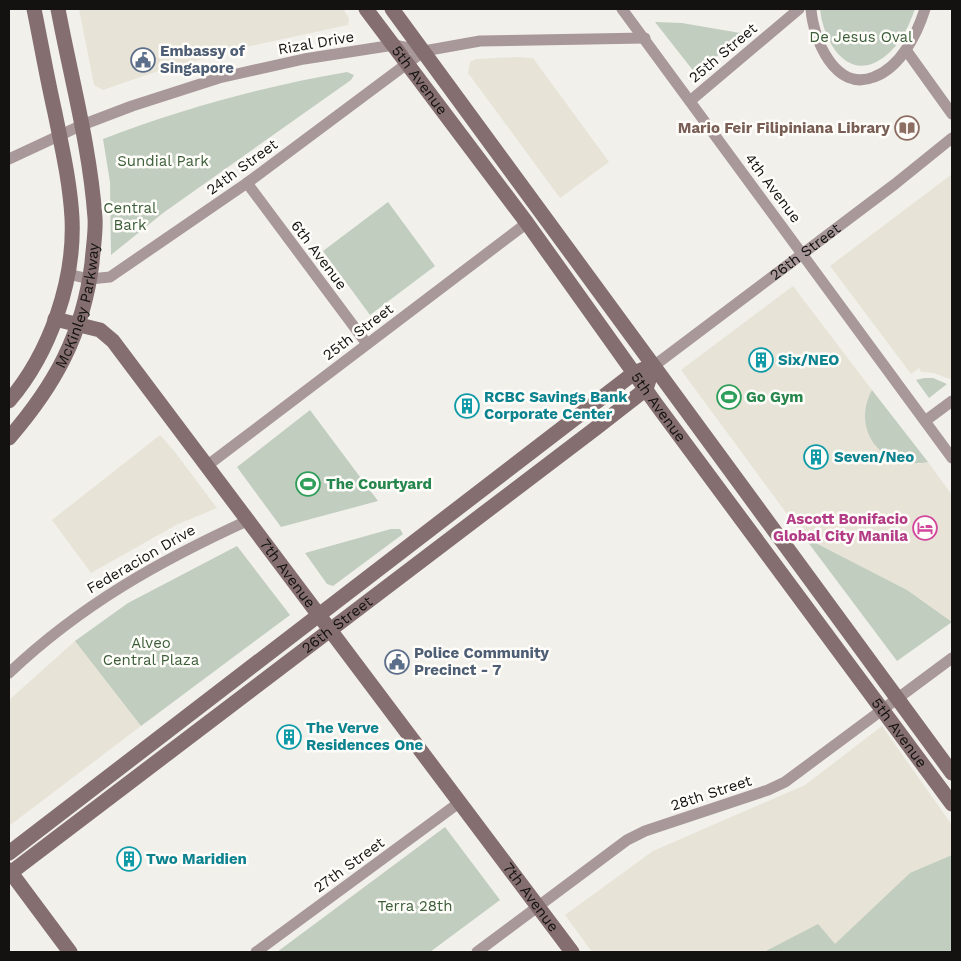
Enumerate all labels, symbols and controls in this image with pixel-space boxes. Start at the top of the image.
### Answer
street label: 25th Street [685,19,761,87]
street label: Rizal Drive [277,27,355,59]
park label: De Jesus Oval [809,28,913,46]
place label: Embassy of Singapore [160,42,246,77]
street label: 5th Avenue [388,42,451,118]
public building icon: Embassy of Singapore [130,47,156,73]
library icon: Mario Feir Filipiniana Library [894,115,920,141]
place label: Mario Feir Filipiniana Library [678,119,891,137]
street label: 24th Street [203,135,282,199]
street label: 4th Avenue [741,150,805,226]
park label: Sundial Park [117,152,209,170]
park label: Central Bark [103,199,157,234]
street label: 6th Avenue [287,217,351,293]
street label: 26th Street [766,219,845,284]
street label: McKinley Parkway [51,242,103,371]
street label: 25th Street [319,299,397,364]
building icon: Six/NEO [748,347,774,373]
place label: Six/NEO [778,351,839,369]
street label: 5th Avenue [627,369,690,445]
sports icon: Go Gym [716,384,742,410]
place label: RCBC Savings Bank Corporate Center [484,388,628,423]
place label: Go Gym [746,388,803,406]
building icon: RCBC Savings Bank Corporate Center [454,393,480,419]
building icon: Seven/Neo [803,444,829,470]
place label: Seven/Neo [834,448,914,466]
sports icon: The Courtyard [295,471,321,497]
place label: The Courtyard [326,475,432,493]
place label: Ascott Bonifacio Global City Manila [773,510,908,545]
hotel icon: Ascott Bonifacio Global City Manila [912,515,938,541]
street label: Federacion Drive [83,521,199,597]
street label: 7th Avenue [256,535,319,611]
street label: 26th Street [298,592,376,657]
park label: Alveo Central Plaza [103,634,200,669]
place label: Police Community Precinct - 7 [414,644,549,679]
public building icon: Police Community Precinct - 7 [384,649,410,675]
street label: 5th Avenue [868,694,931,771]
place label: The Verve Residences One [306,719,423,754]
building icon: The Verve Residences One [276,724,302,750]
street label: 28th Street [668,771,754,815]
street label: 27th Street [310,833,388,897]
building icon: Two Maridien [116,846,142,872]
place label: Two Maridien [146,850,247,868]
street label: 7th Avenue [499,859,563,935]
park label: Terra 28th [378,897,452,915]

